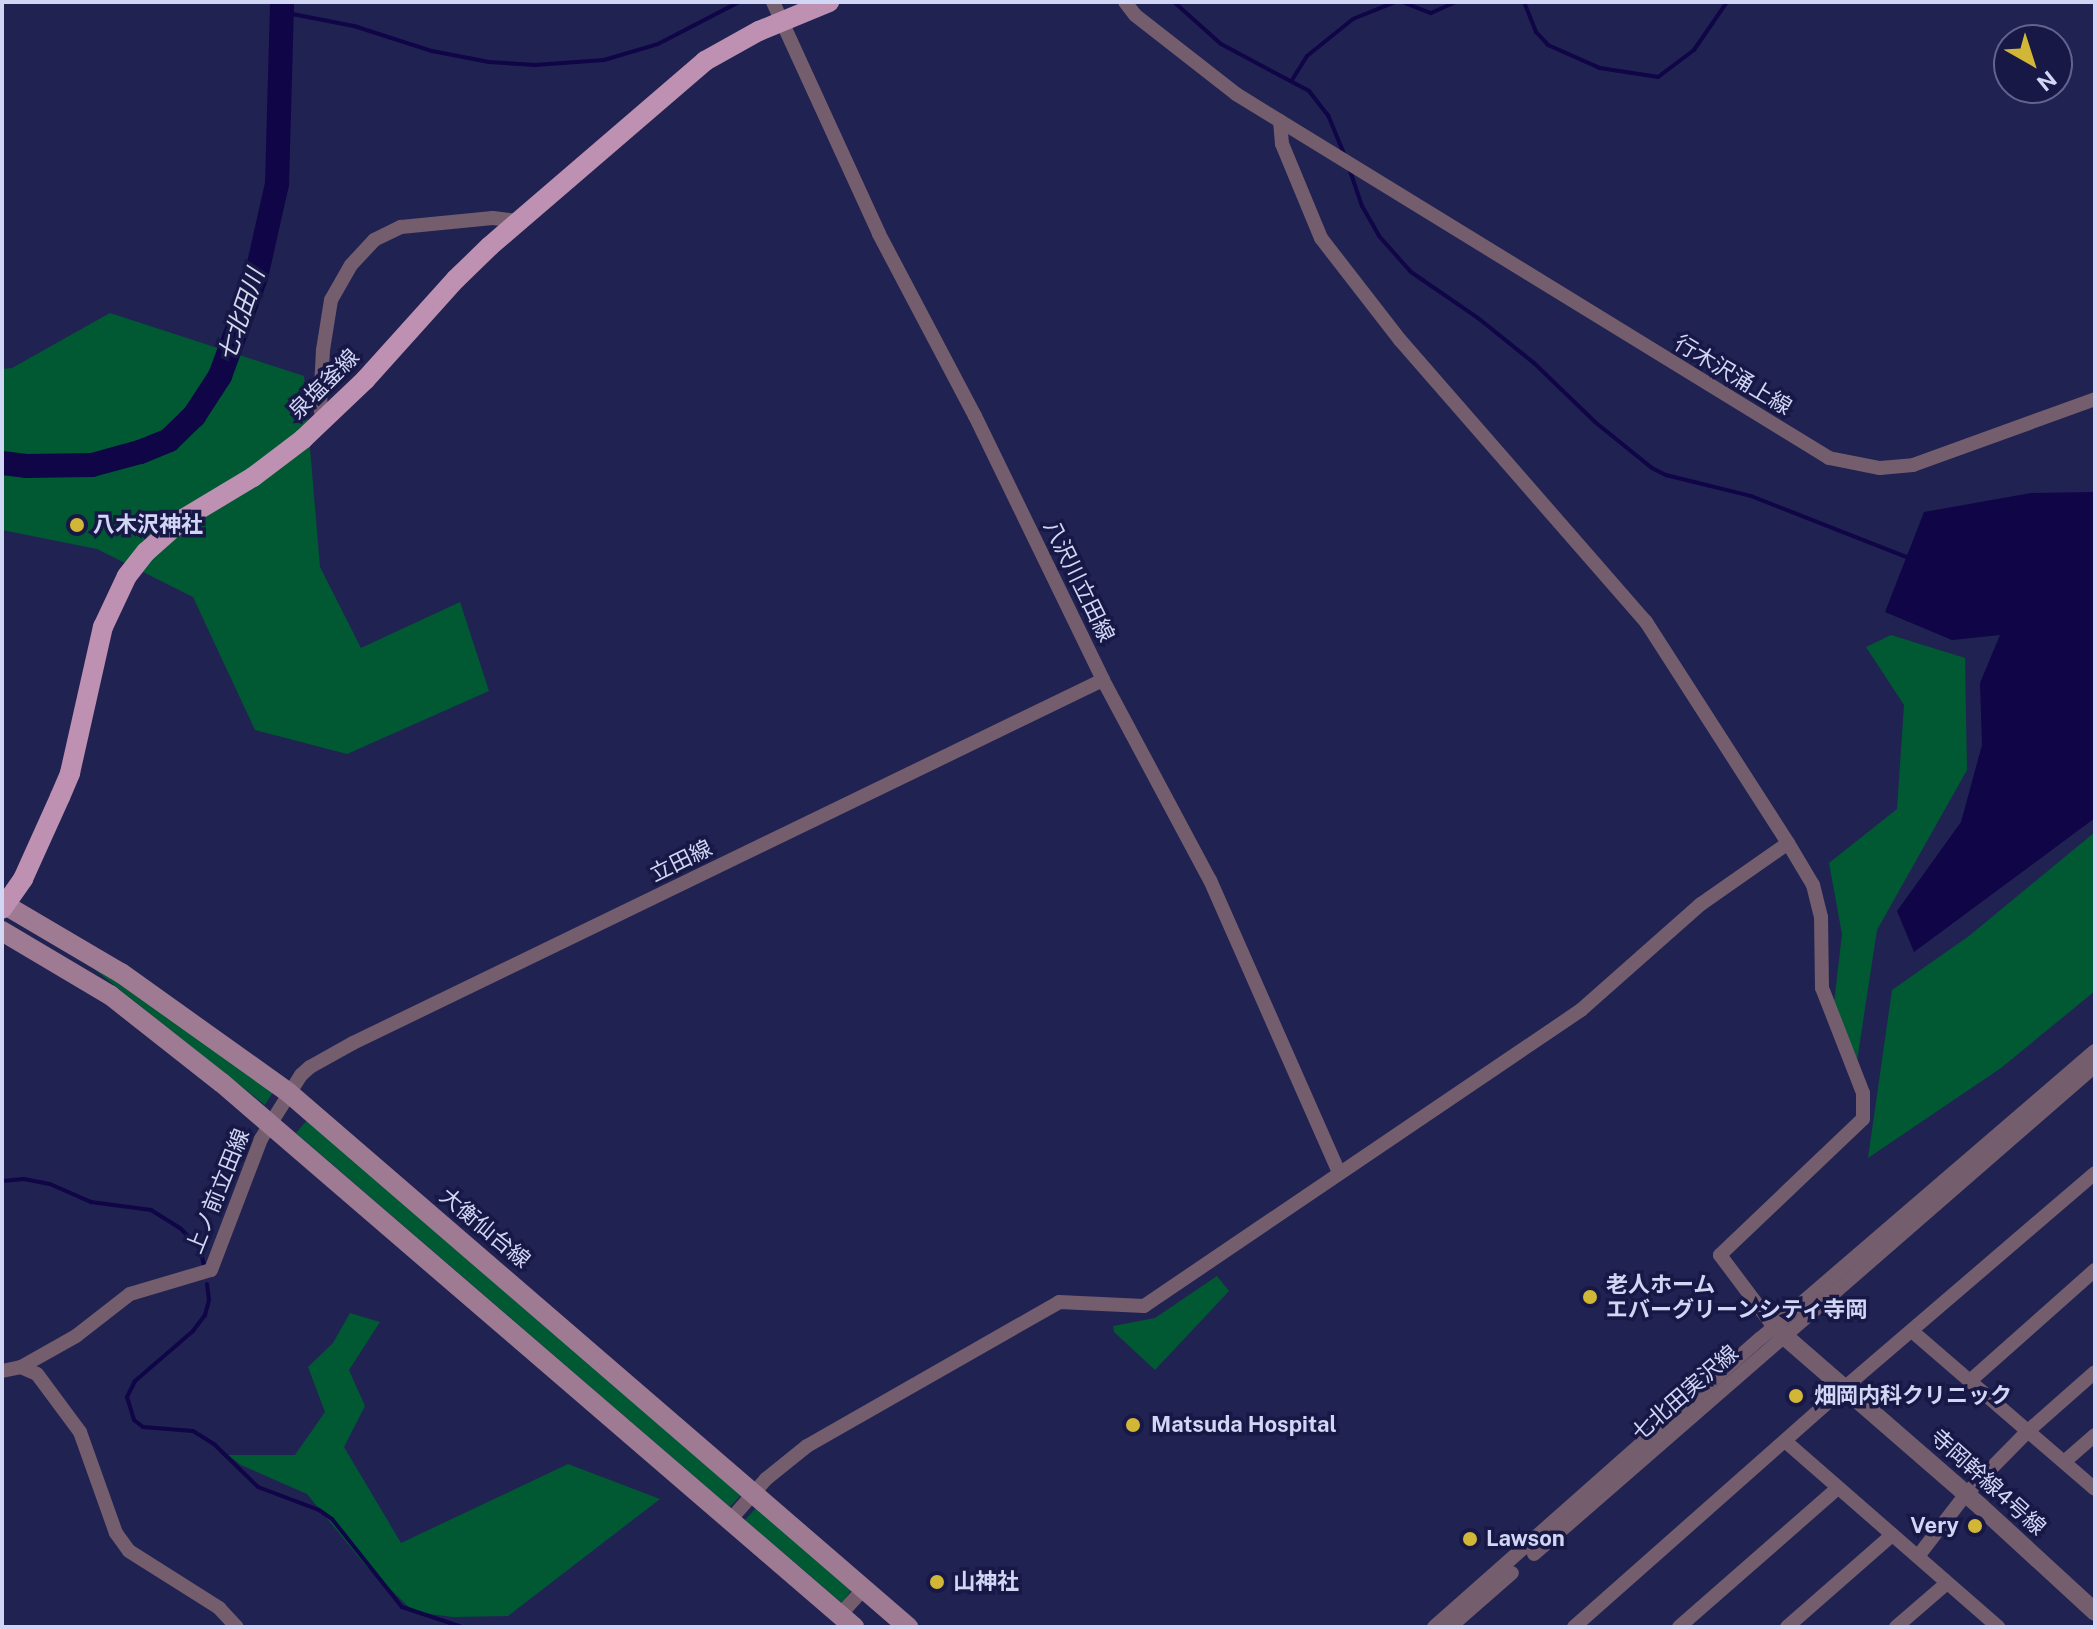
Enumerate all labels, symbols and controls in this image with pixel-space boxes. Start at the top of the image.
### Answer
north arrow [1993,24,2073,104]
text: N [2032,66,2062,97]
water label: 七北田川 [212,265,270,365]
street label: 行木沢涌上線 [1670,330,1796,420]
street label: 泉塩釜線 [284,344,364,424]
place label: 八木沢神社 [93,512,203,538]
marker: 八木沢神社 [68,516,86,534]
street label: 八沢川立田線 [1038,516,1120,646]
street label: 立田線 [646,835,716,887]
street label: 上ノ前立田線 [181,1125,255,1257]
street label: 大衡仙台線 [434,1183,536,1273]
place label: 老人ホーム エバーグリーンシティ寺岡 [1606,1271,1870,1322]
marker: 老人ホーム エバーグリーンシティ寺岡 [1581,1288,1599,1306]
street label: 七北田実沢線 [1627,1340,1743,1446]
place label: 畑岡内科クリニック [1814,1383,2012,1409]
marker: 畑岡内科クリニック [1785,1385,1807,1407]
place label: Matsuda Hospital [1151,1412,1337,1438]
marker: Matsuda Hospital [1122,1414,1144,1436]
street label: 寺岡幹線4号線 [1925,1423,2051,1541]
place label: Very [1910,1513,1959,1539]
marker: Very [1966,1517,1984,1535]
place label: Lawson [1486,1526,1565,1552]
marker: Lawson [1461,1530,1479,1548]
place label: 山神社 [953,1569,1019,1595]
marker: 山神社 [928,1573,946,1591]

